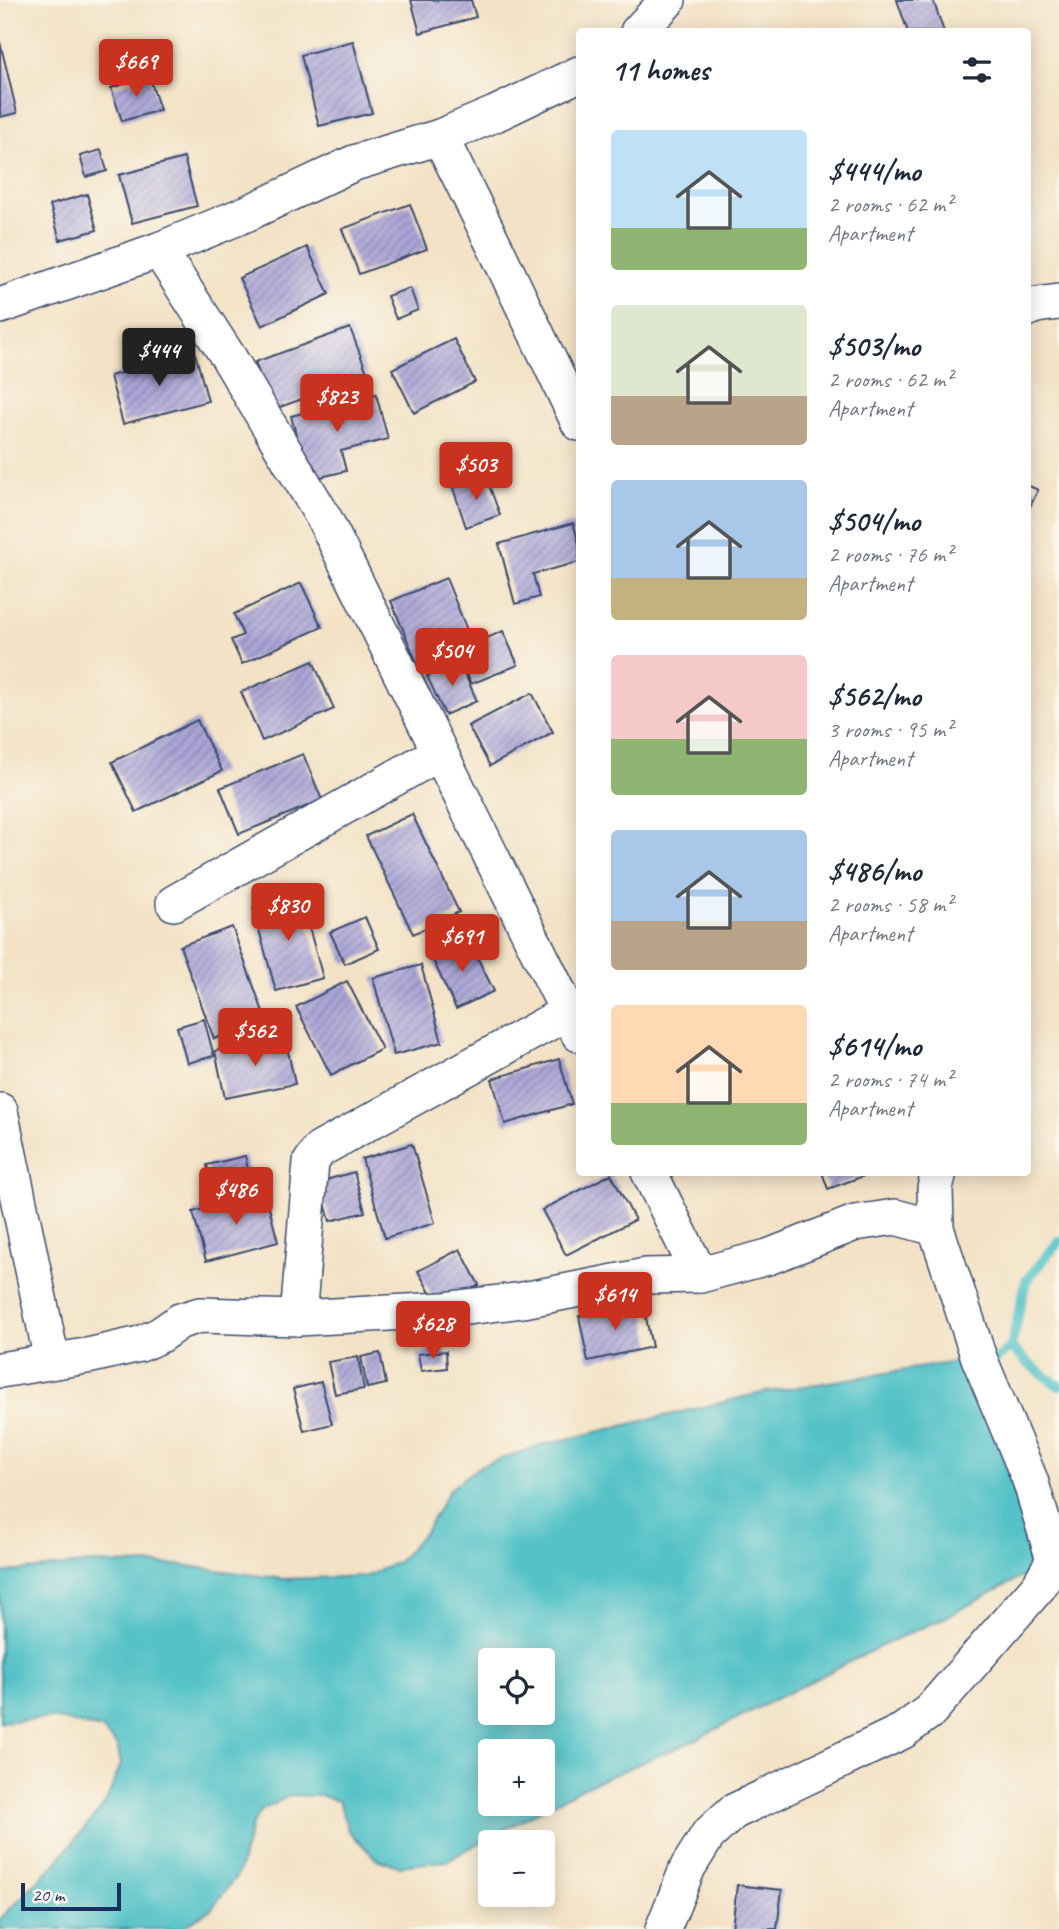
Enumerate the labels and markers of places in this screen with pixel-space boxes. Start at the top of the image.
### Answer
pin: $669 [95,40,177,99]
pin: $444 [118,328,200,388]
pin: $823 [296,374,378,434]
pin: $503 [435,442,517,502]
pin: $504 [411,628,493,688]
pin: $830 [247,884,329,943]
pin: $691 [421,914,503,974]
pin: $562 [214,1009,296,1068]
pin: $486 [195,1168,277,1227]
pin: $614 [574,1272,656,1332]
pin: $628 [392,1302,474,1361]

